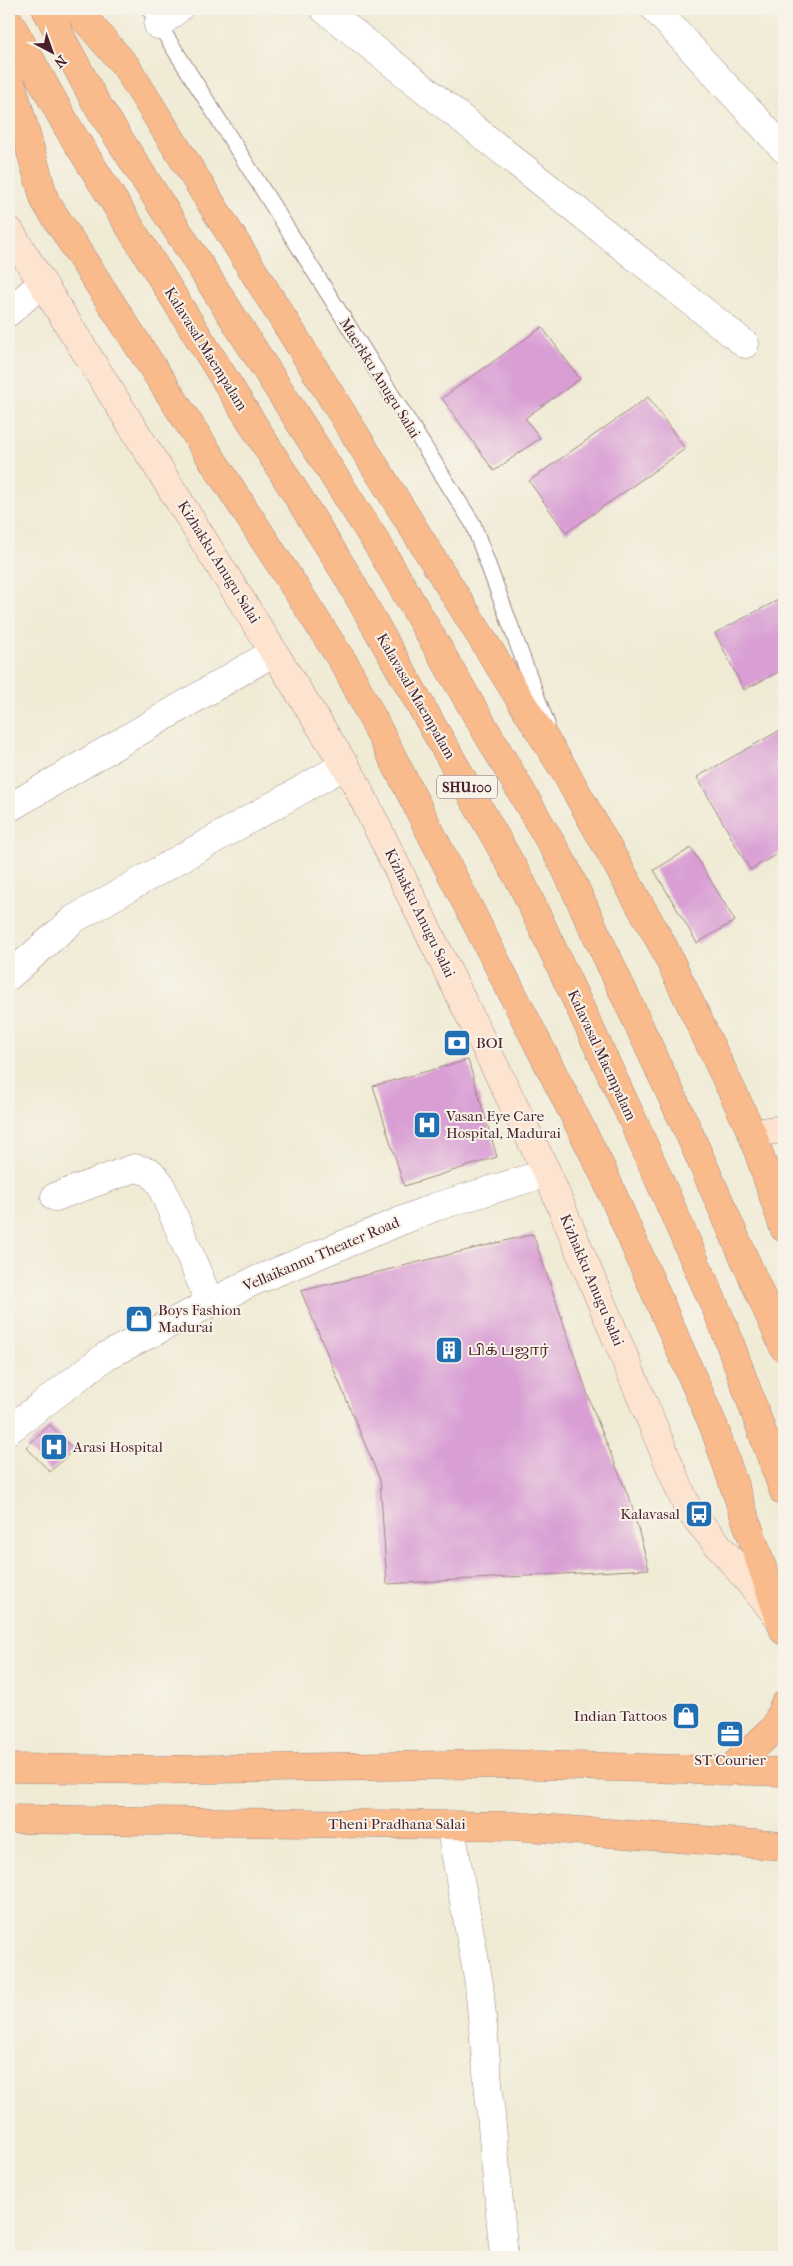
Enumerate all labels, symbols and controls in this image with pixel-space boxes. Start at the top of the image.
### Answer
north arrow [28,28,78,78]
text: N [50,52,70,72]
street label: Kalavasal Maempalam [161,284,252,414]
street label: Maerkku Anugu Salai [336,315,425,442]
street label: Kizhakku Anugu Salai [174,497,264,627]
street label: Kalavasal Maempalam [373,630,460,763]
road number: SHU100 [437,776,497,799]
street label: Kizhakku Anugu Salai [381,845,459,981]
street label: Kalavasal Maempalam [564,987,640,1124]
bank icon: BOI [442,1028,472,1058]
place label: BOI [476,1034,503,1052]
place label: Vasan Eye Care Hospital, Madurai [445,1107,562,1142]
hospital icon: Vasan Eye Care Hospital, Madurai [412,1110,442,1140]
street label: Kizhakku Anugu Salai [556,1211,628,1349]
street label: Vellaikannu Theater Road [239,1212,403,1296]
place label: Boys Fashion Madurai [158,1301,241,1336]
shop icon: Boys Fashion Madurai [124,1304,154,1334]
building icon: பிக் பஜார் [434,1335,464,1365]
place label: பிக் பஜார் [468,1341,549,1359]
hospital icon: Arasi Hospital [39,1432,69,1462]
place label: Arasi Hospital [72,1438,163,1456]
bus stop icon: Kalavasal [684,1499,714,1529]
place label: Kalavasal [620,1505,680,1523]
shop icon: Indian Tattoos [671,1701,701,1731]
place label: Indian Tattoos [574,1707,667,1725]
office icon: ST Courier [715,1719,745,1749]
place label: ST Courier [694,1751,766,1769]
street label: Theni Pradhana Salai [328,1815,466,1833]

